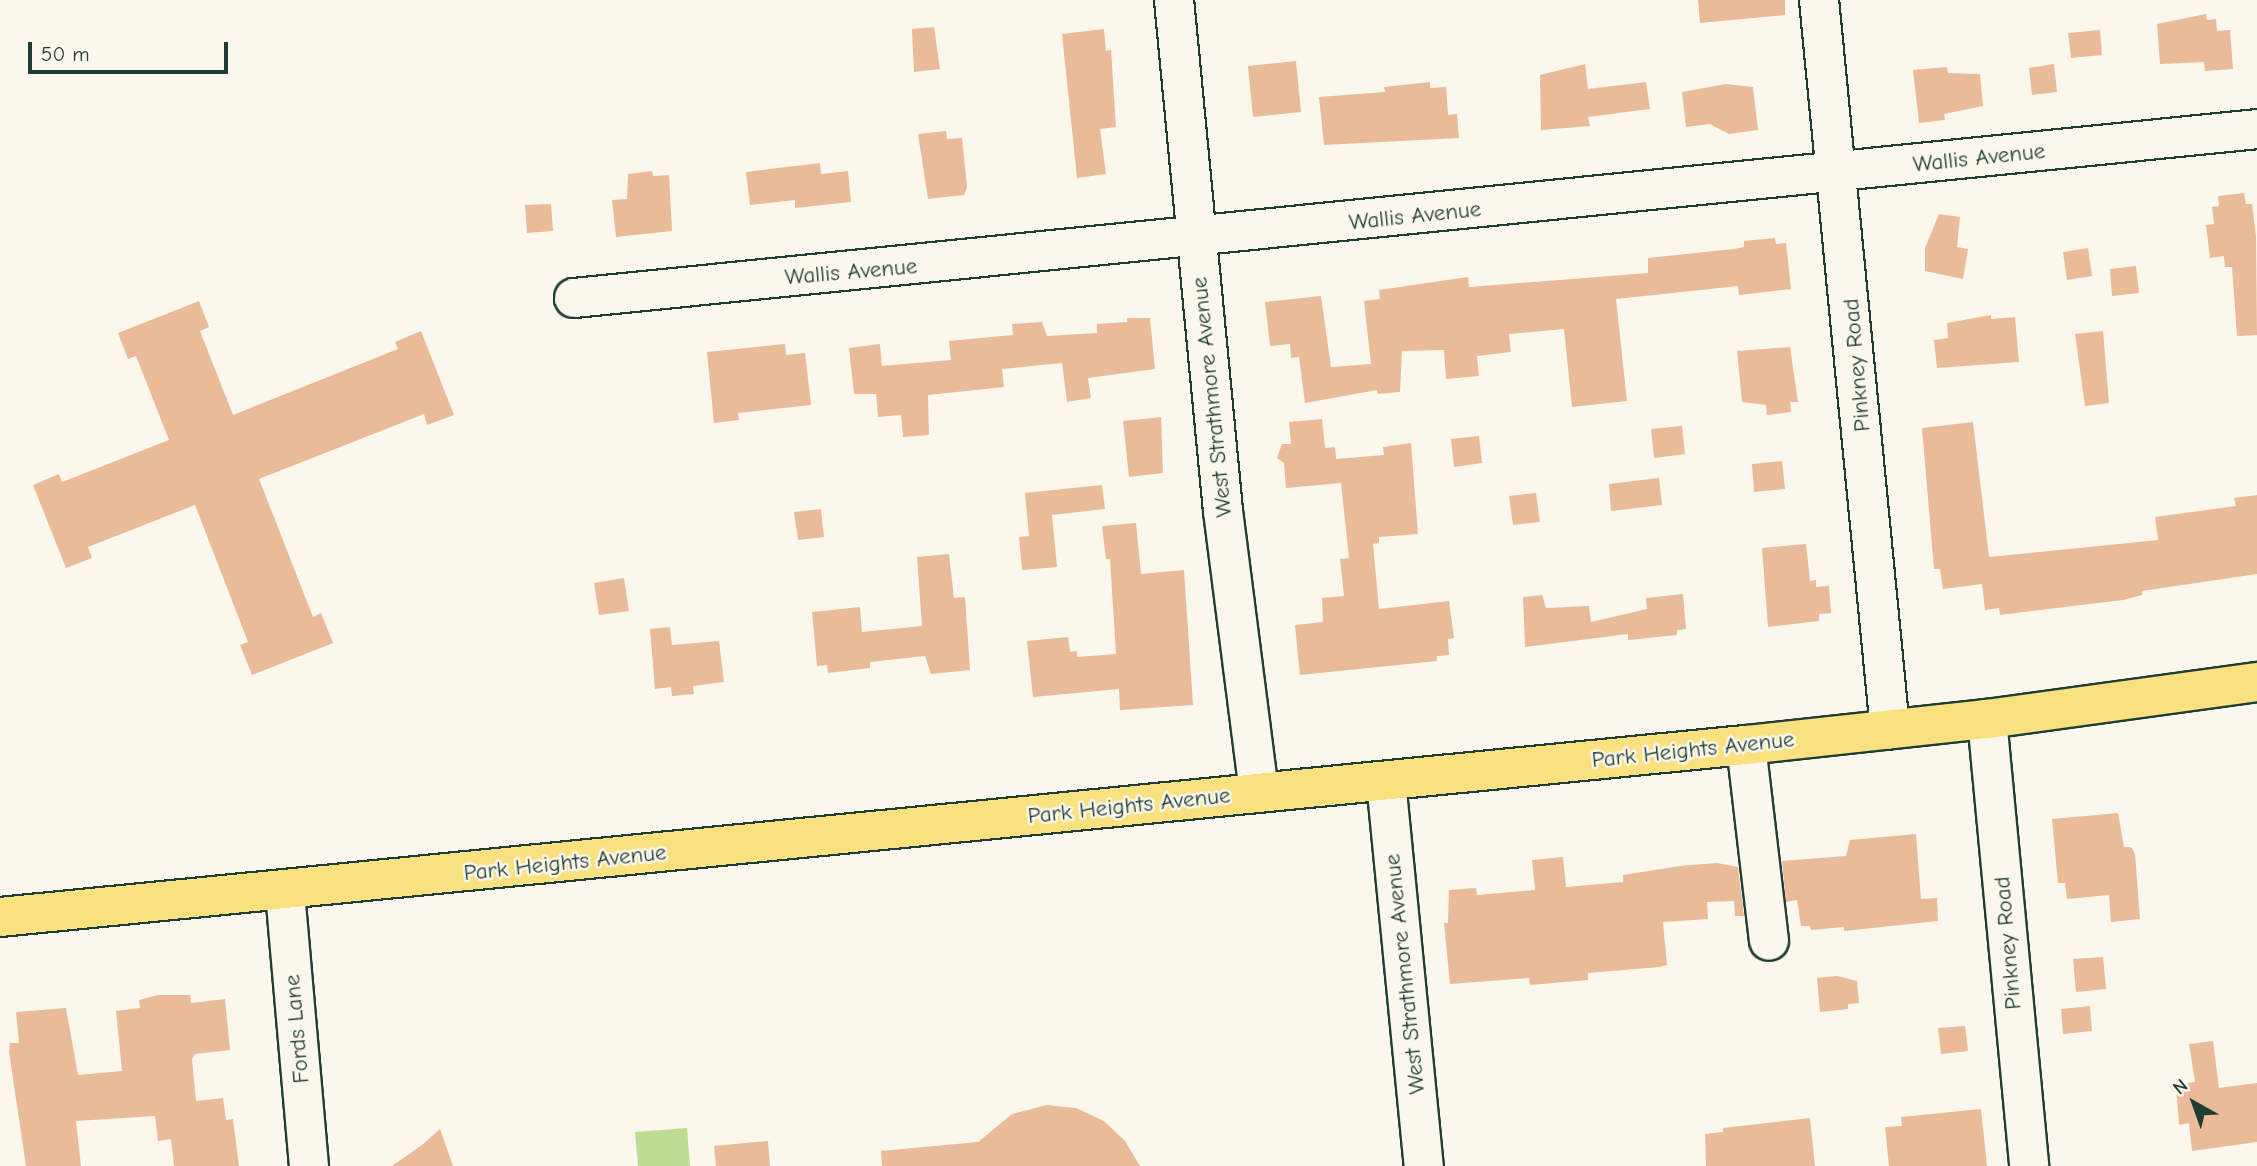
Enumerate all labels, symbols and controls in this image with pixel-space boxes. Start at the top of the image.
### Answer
scale bar [32,28,231,72]
text: 50 m [41,42,90,66]
street label: Wallis Avenue [1912,137,2046,179]
street label: Wallis Avenue [1348,195,1482,237]
street label: Wallis Avenue [784,252,918,292]
street label: West Strathmore Avenue [1186,275,1238,519]
street label: Pinkney Road [1837,297,1877,433]
street label: Park Heights Avenue [1590,726,1796,774]
street label: Park Heights Avenue [1026,782,1232,830]
street label: Park Heights Avenue [462,839,668,887]
street label: West Strathmore Avenue [1379,852,1431,1096]
street label: Pinkney Road [1988,875,2028,1011]
street label: Fords Lane [278,973,316,1085]
north arrow [2159,1068,2229,1138]
text: N [2169,1075,2192,1099]

